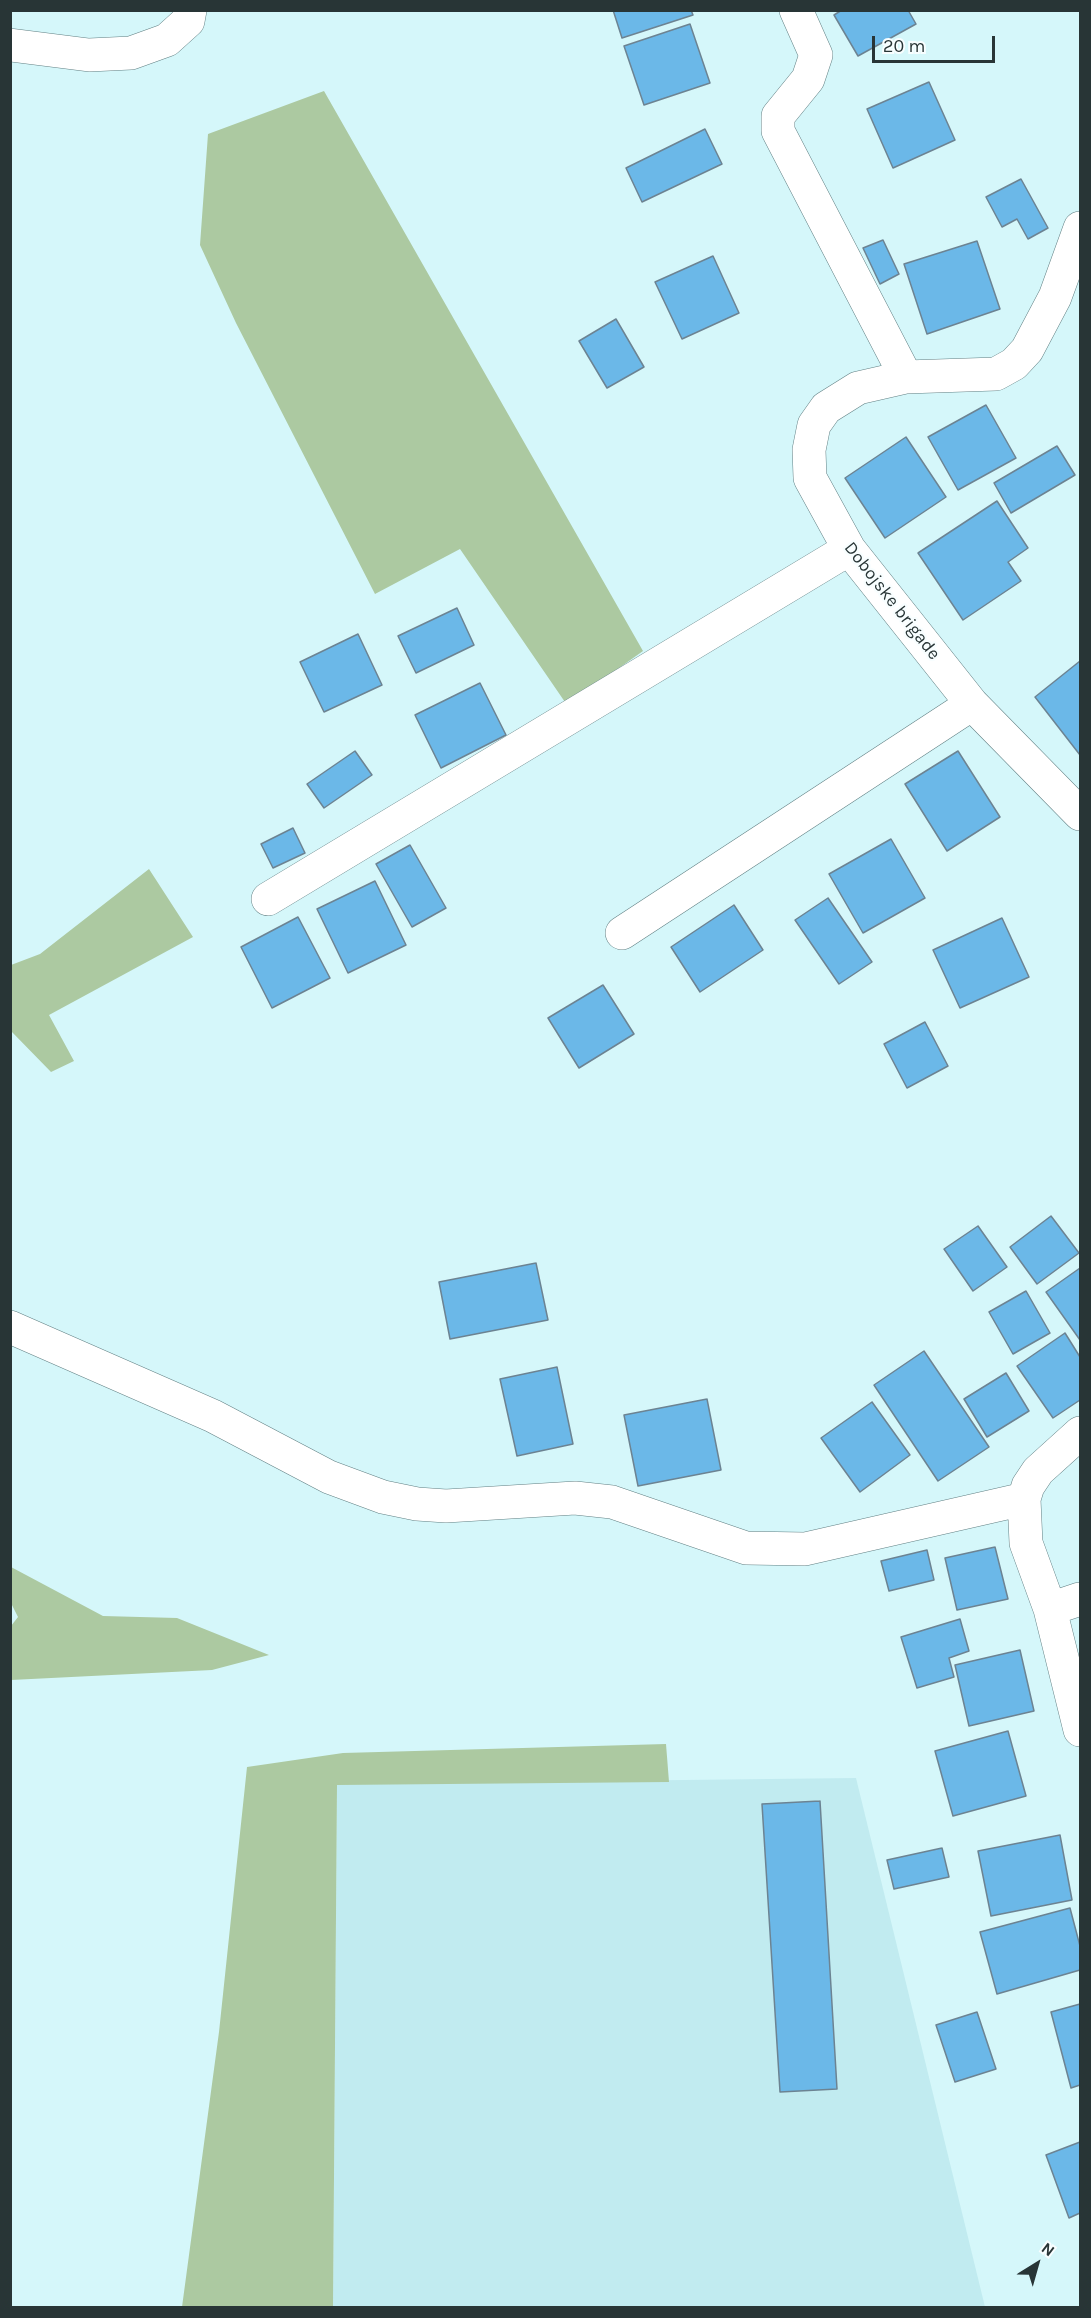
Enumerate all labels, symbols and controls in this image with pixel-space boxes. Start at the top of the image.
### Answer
scale bar [875,24,998,62]
text: 20 m [883,35,925,57]
street label: Dobojske brigade [839,538,945,664]
north arrow [1007,2234,1067,2294]
text: N [1038,2238,1058,2260]

